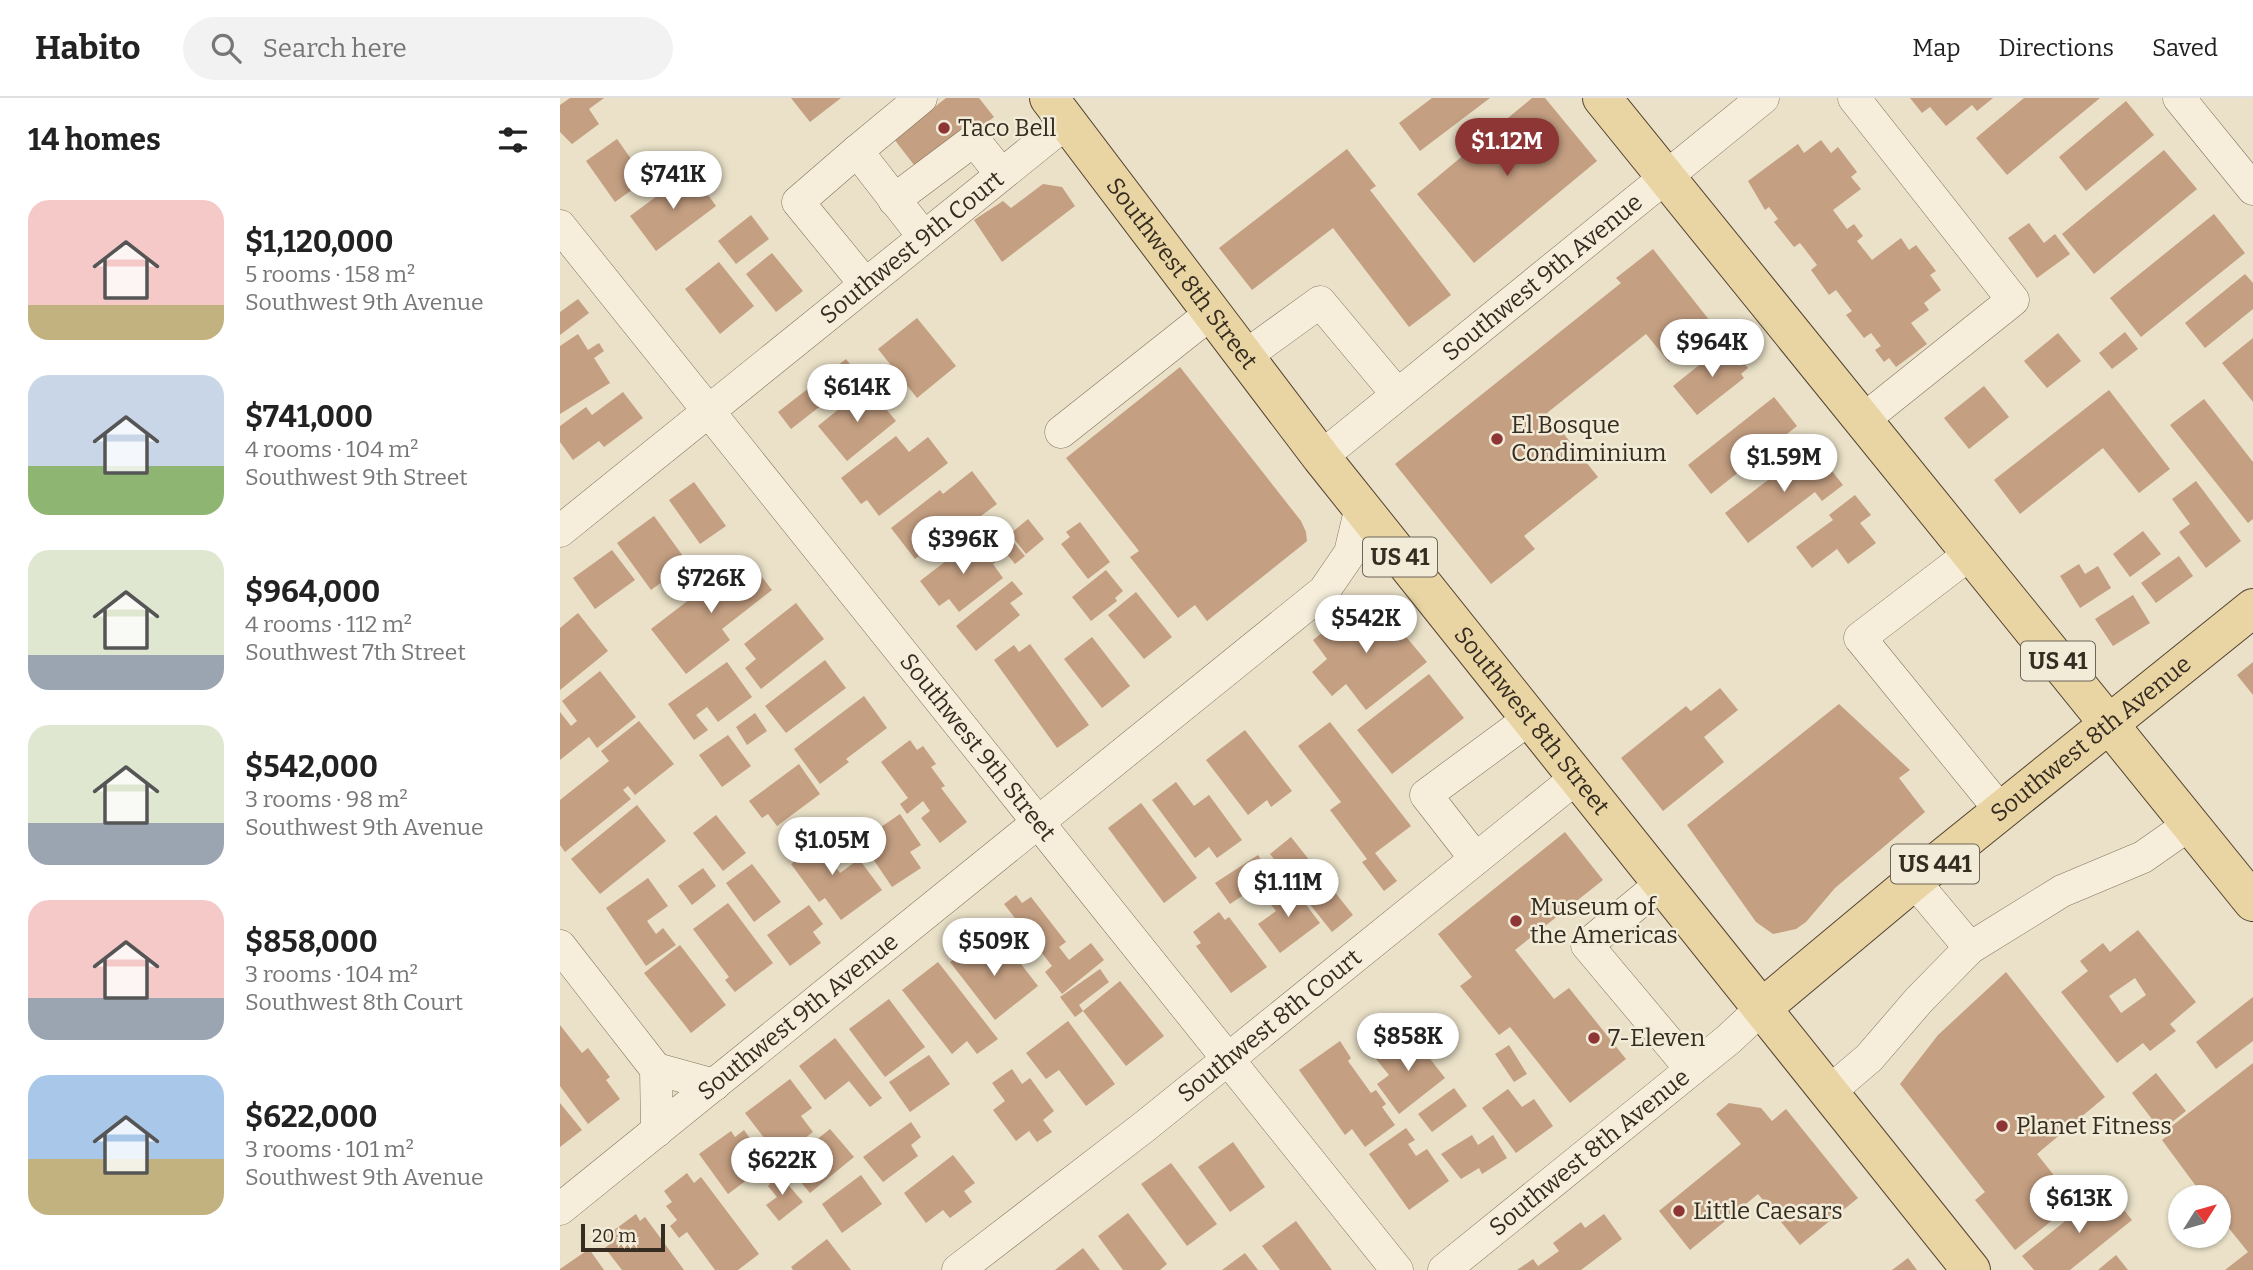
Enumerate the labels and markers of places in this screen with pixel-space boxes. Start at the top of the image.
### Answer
place label: Taco Bell [958,114,1057,142]
pin: $1.12M [1450,118,1564,178]
marker: Taco Bell [936,120,952,136]
pin: $741K [624,152,722,211]
pin: $964K [1663,320,1761,379]
pin: $614K [808,364,906,424]
place label: El Bosque Condiminium [1511,411,1666,467]
marker: El Bosque Condiminium [1489,431,1505,447]
pin: $1.59M [1727,434,1841,494]
pin: $396K [914,517,1012,576]
pin: $726K [662,556,760,615]
pin: $542K [1317,596,1415,655]
pin: $1.05M [775,818,889,877]
pin: $1.11M [1231,860,1345,919]
place label: Museum of the Americas [1530,893,1678,949]
marker: Museum of the Americas [1508,913,1524,929]
pin: $509K [945,918,1043,978]
pin: $858K [1359,1014,1457,1073]
place label: 7-Eleven [1608,1024,1705,1052]
marker: 7-Eleven [1586,1030,1602,1046]
place label: Planet Fitness [2016,1112,2172,1140]
marker: Planet Fitness [1994,1118,2010,1134]
pin: $622K [733,1138,831,1197]
pin: $613K [2030,1176,2128,1235]
place label: Little Caesars [1693,1197,1843,1225]
marker: Little Caesars [1671,1203,1687,1219]

